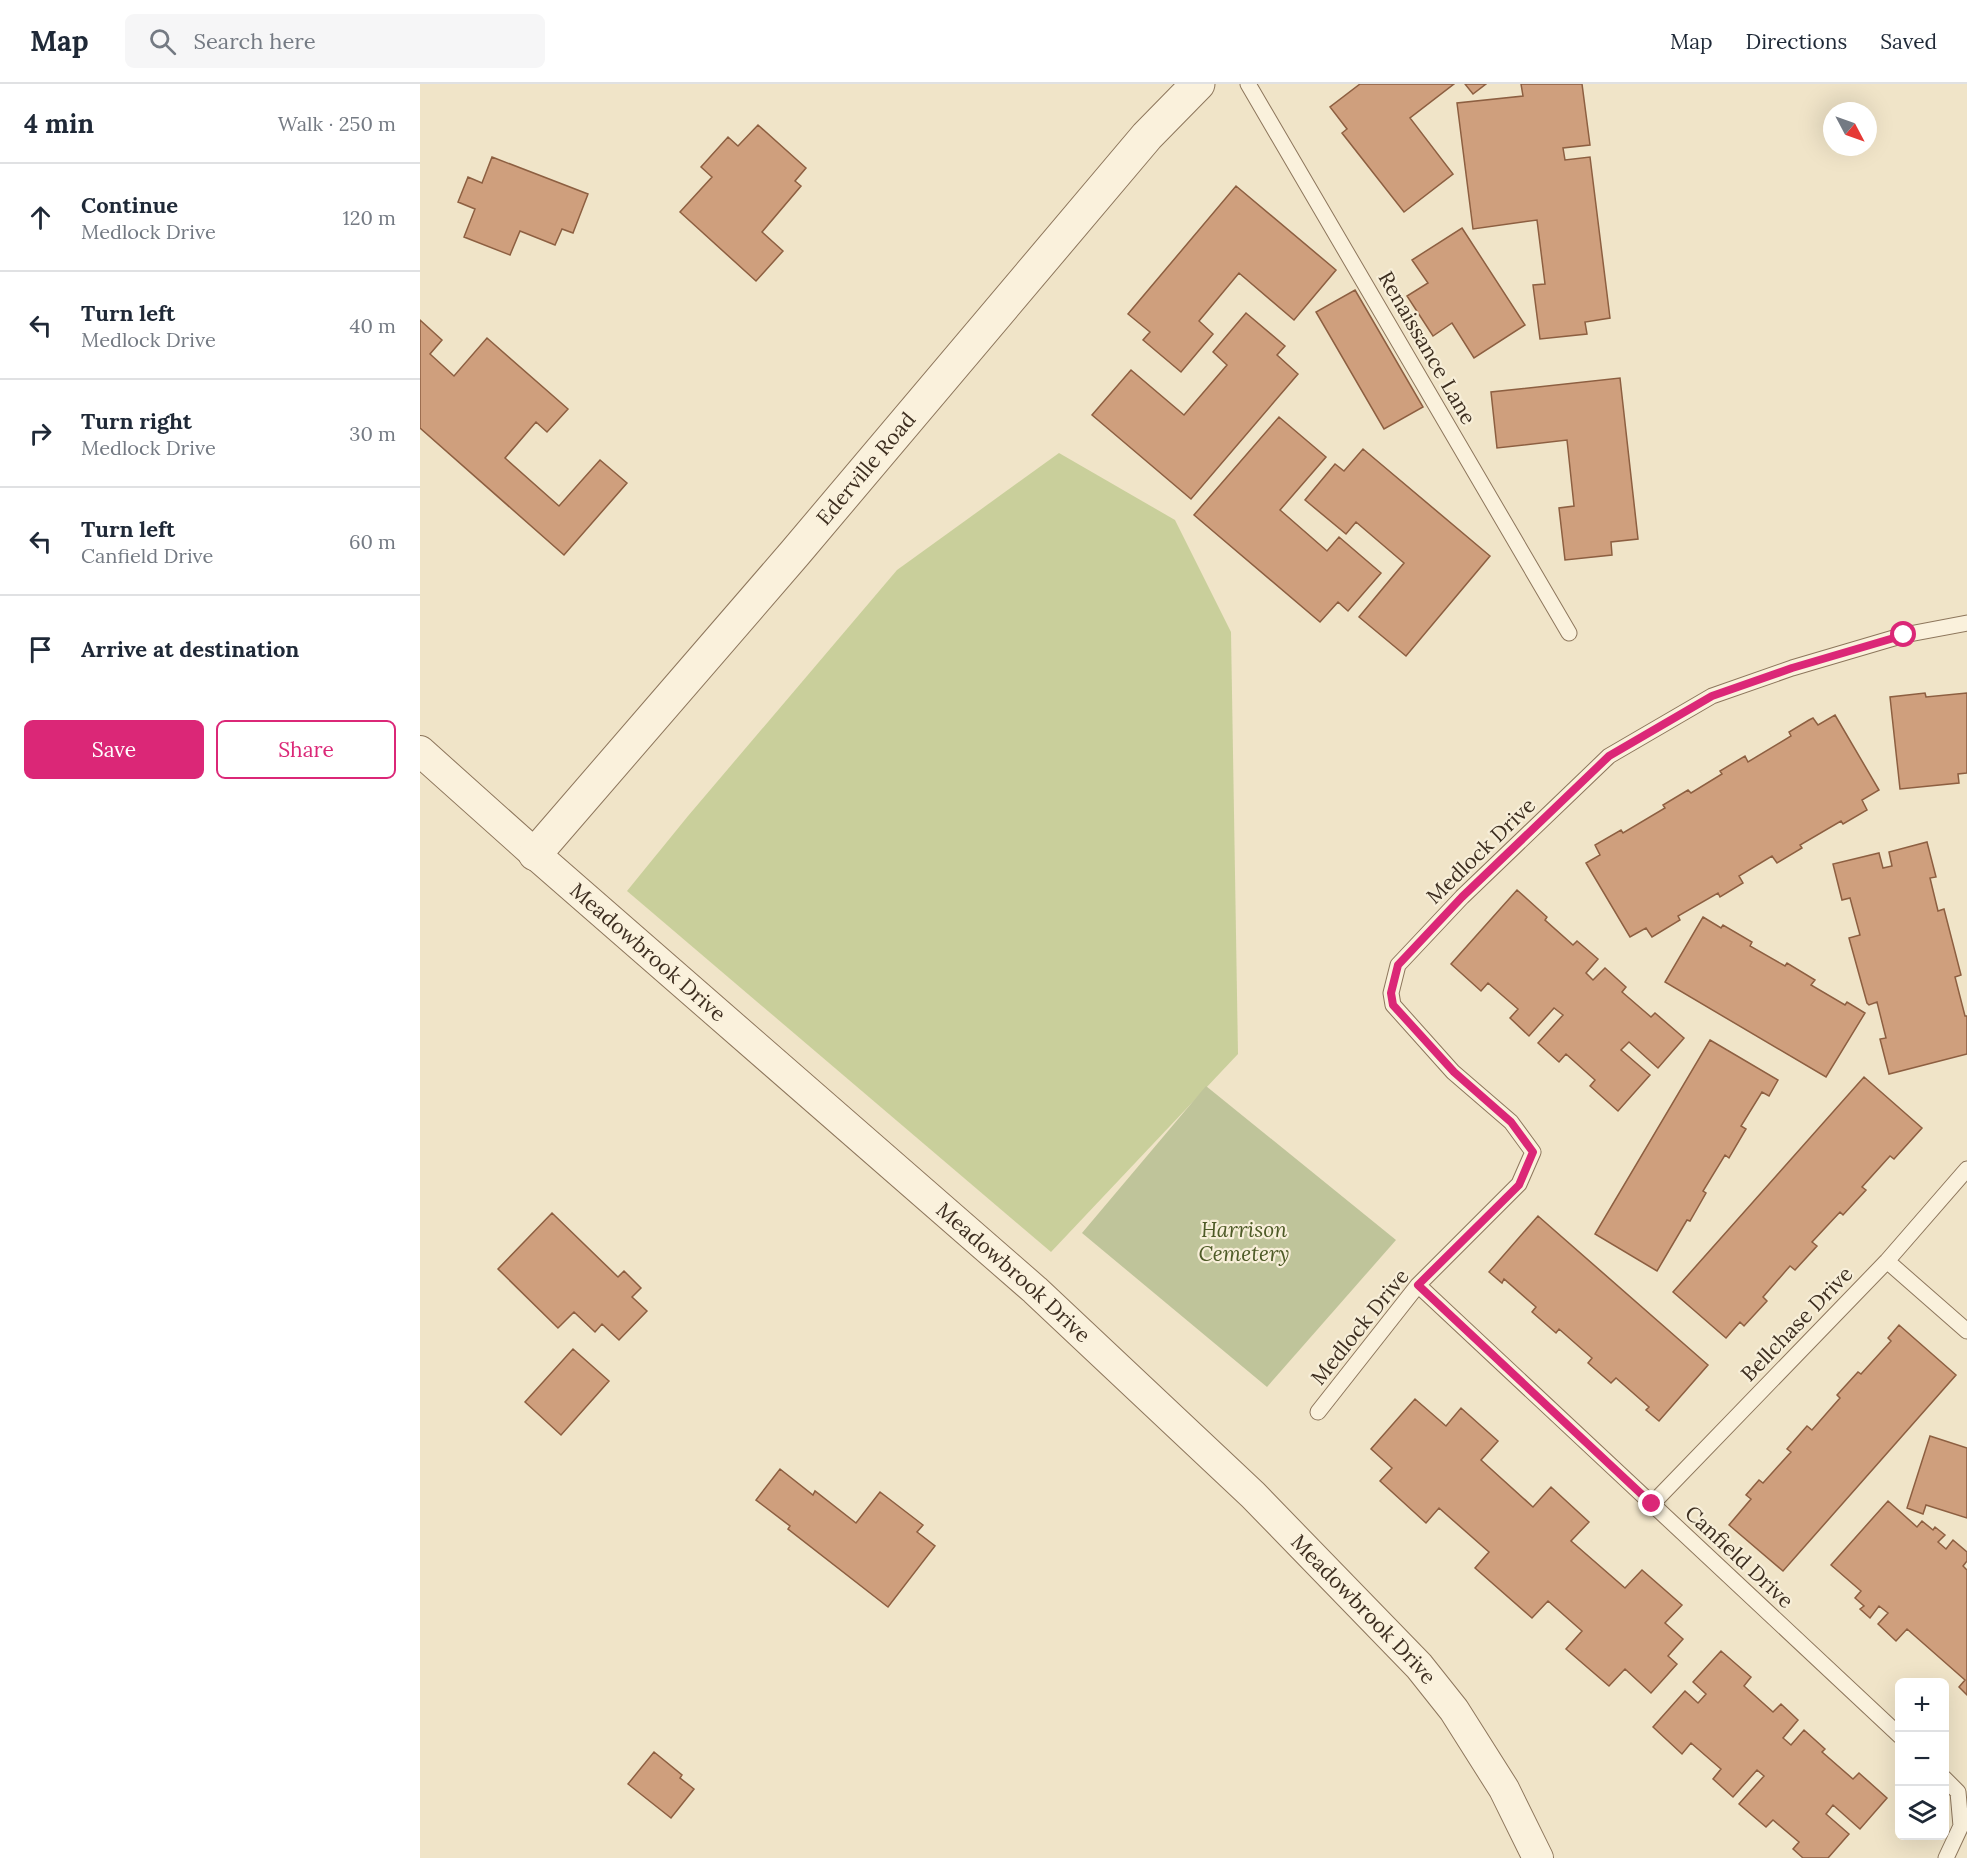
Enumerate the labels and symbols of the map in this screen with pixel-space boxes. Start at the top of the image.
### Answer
north arrow [1823,102,1877,156]
street label: Renaissance Lane [1373,266,1482,429]
street label: Ederville Road [810,406,921,531]
route start [1890,621,1916,647]
street label: Medlock Drive [1420,792,1541,909]
street label: Meadowbrook Drive [565,877,732,1027]
street label: Meadowbrook Drive [931,1196,1096,1348]
park label: Harrison Cemetery [1198,1216,1290,1267]
street label: Bellchase Drive [1735,1260,1858,1387]
street label: Medlock Drive [1305,1263,1415,1390]
route end [1638,1490,1664,1516]
street label: Canfield Drive [1679,1499,1799,1614]
street label: Meadowbrook Drive [1285,1528,1442,1689]

